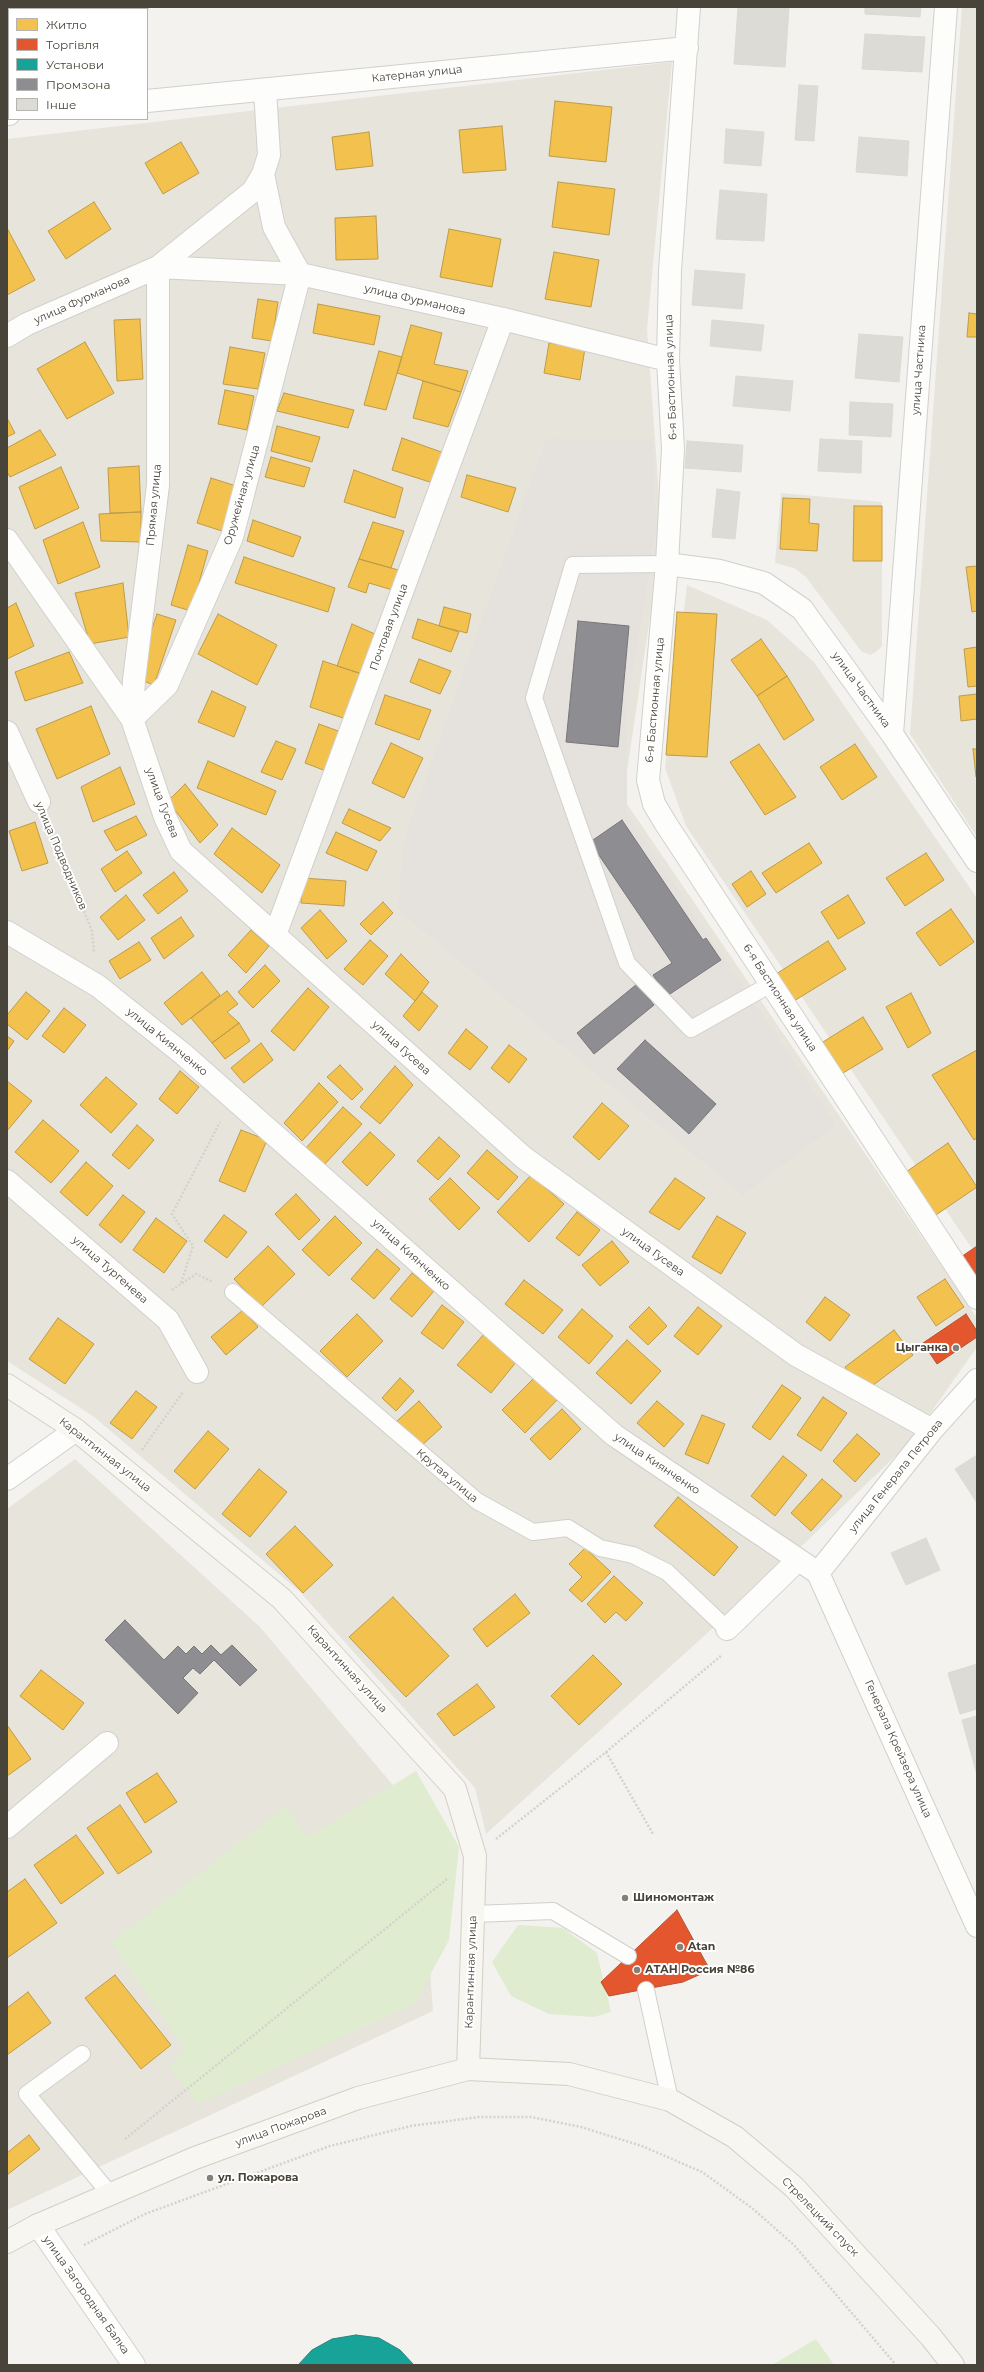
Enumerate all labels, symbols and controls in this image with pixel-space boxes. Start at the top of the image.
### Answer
legend [8,8,148,120]
text: Житло [46,17,87,32]
text: Торгівля [46,37,99,52]
text: Установи [46,57,104,72]
street label: Катерная улица [371,63,463,85]
text: Промзона [46,77,110,92]
text: Інше [46,97,76,112]
street label: улица Фурманова [32,273,132,327]
street label: улица Фурманова [363,282,467,318]
street label: 6-я Бастионная улица [662,314,680,440]
street label: улица Частника [909,324,929,416]
street label: Оружейная улица [221,443,263,547]
street label: Прямая улица [144,464,164,546]
street label: Почтовая улица [367,582,411,672]
street label: 6-я Бастионная улица [643,637,667,763]
street label: улица Частника [829,650,893,730]
street label: улица Гусева [143,766,181,840]
street label: улица Подводников [32,800,90,912]
street label: 6-я Бастионная улица [740,942,820,1054]
street label: улица Киянченко [124,1005,210,1079]
street label: улица Гусева [369,1018,433,1078]
street label: улица Киянченко [369,1216,453,1294]
street label: улица Гусева [619,1225,687,1279]
street label: улица Тургенева [69,1233,151,1307]
place label: Цыганка [896,1341,948,1355]
marker: Цыганка [951,1343,961,1353]
street label: Карантинная улица [56,1415,154,1495]
street label: улица Генерала Петрова [846,1417,946,1535]
street label: улица Киянченко [612,1430,702,1498]
street label: Крутая улица [413,1446,481,1506]
street label: Карантинная улица [304,1623,390,1715]
street label: Генерала Крейзера улица [862,1678,934,1820]
place label: Шиномонтаж [633,1891,714,1905]
marker: Шиномонтаж [620,1893,630,1903]
street label: Карантинная улица [462,1915,480,2029]
place label: Atan [688,1940,715,1954]
marker: Atan [675,1942,685,1952]
place label: АТАН Россия №86 [645,1963,754,1977]
marker: АТАН Россия №86 [632,1965,642,1975]
street label: улица Пожарова [234,2104,328,2150]
place label: ул. Пожарова [218,2171,299,2185]
marker: ул. Пожарова [205,2173,215,2183]
street label: Стрелецкий спуск [779,2175,861,2259]
street label: улица Загородная Балка [40,2233,132,2357]

